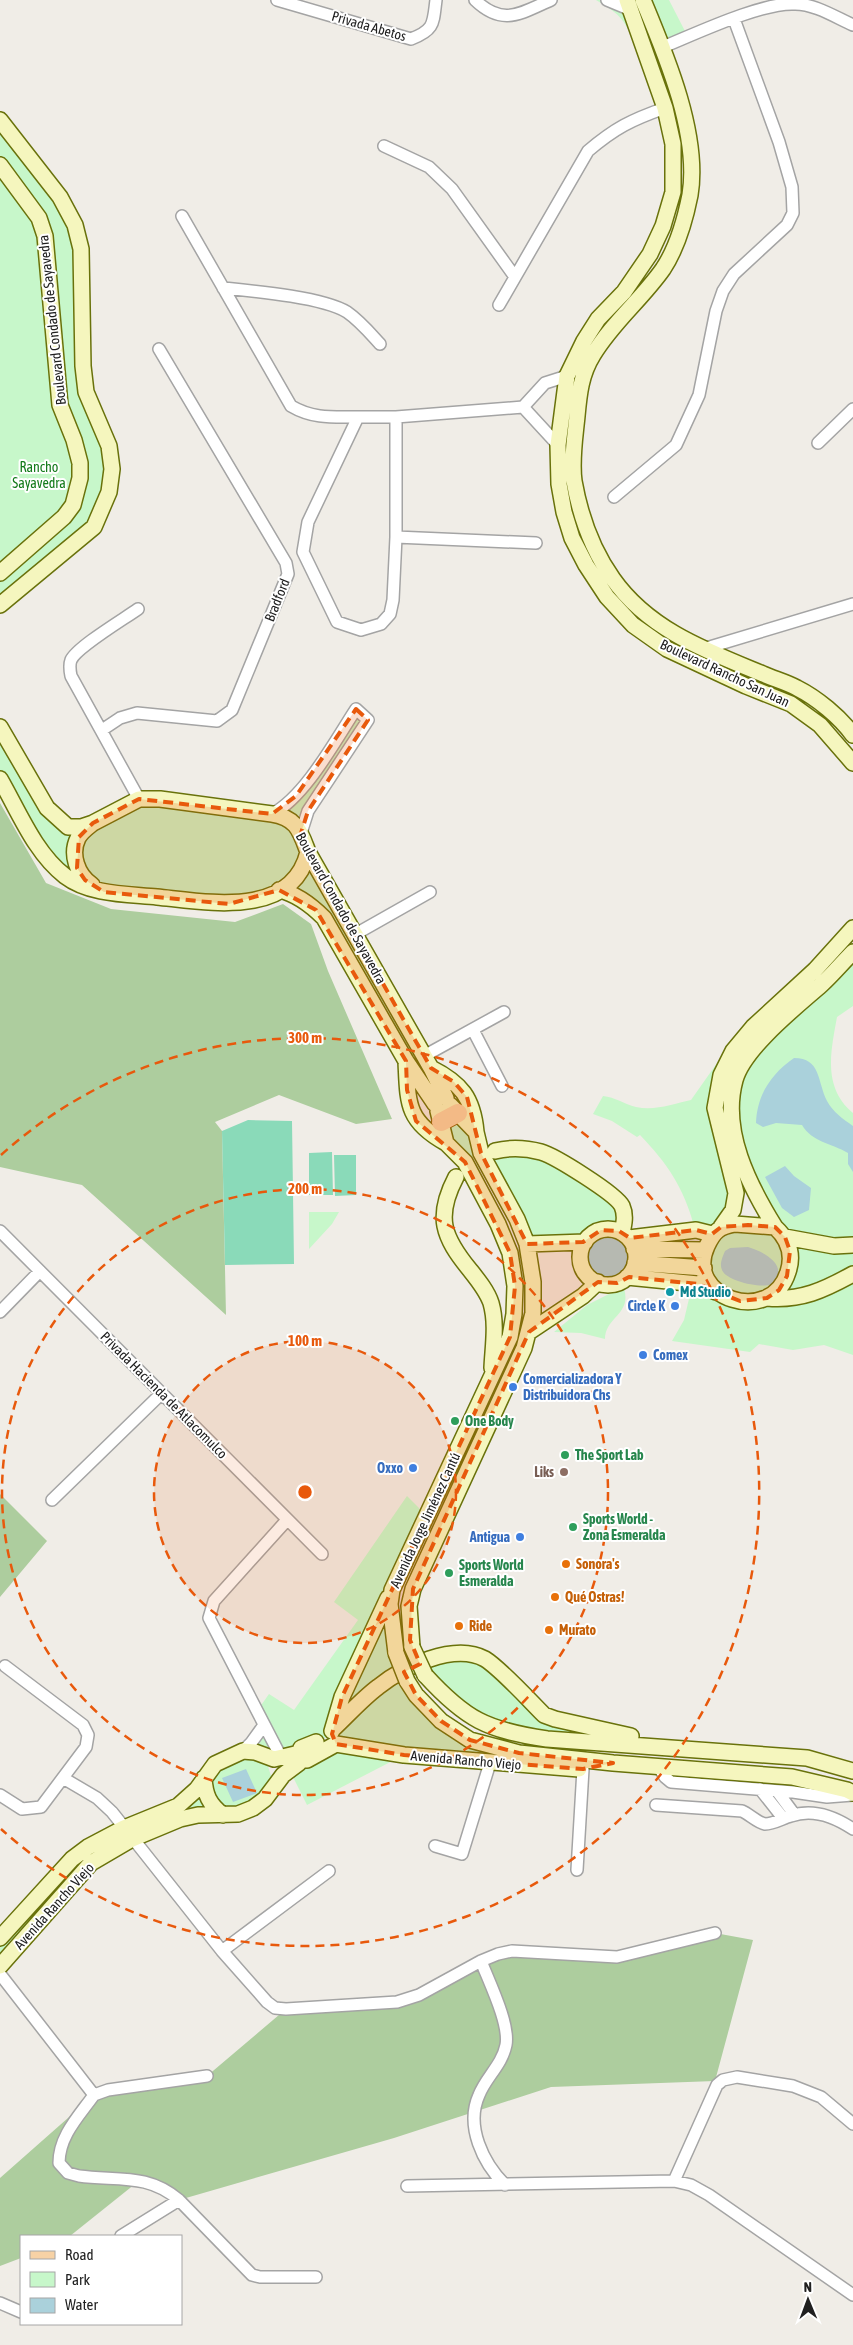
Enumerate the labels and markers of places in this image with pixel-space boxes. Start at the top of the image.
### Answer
place label: Md Studio [680,1284,731,1300]
marker: Md Studio [664,1286,676,1298]
place label: Circle K [627,1298,665,1314]
marker: Circle K [669,1300,681,1312]
place label: Comex [653,1347,688,1363]
marker: Comex [637,1349,649,1361]
place label: Comercializadora Y Distribuidora Chs [523,1371,622,1403]
marker: Comercializadora Y Distribuidora Chs [507,1381,519,1393]
place label: One Body [465,1413,514,1429]
marker: One Body [449,1415,461,1427]
place label: The Sport Lab [575,1447,644,1463]
marker: The Sport Lab [559,1449,571,1461]
place label: Oxxo [377,1460,403,1476]
marker: Oxxo [407,1462,419,1474]
place label: Liks [534,1464,554,1480]
marker: Liks [558,1466,570,1478]
centre of rings [296,1483,314,1501]
place label: Sports World - Zona Esmeralda [583,1511,666,1543]
marker: Sports World - Zona Esmeralda [567,1521,579,1533]
place label: Antigua [469,1529,510,1545]
marker: Antigua [514,1531,526,1543]
place label: Sonora's [576,1556,619,1572]
place label: Sports World Esmeralda [459,1557,524,1589]
marker: Sonora's [560,1558,572,1570]
marker: Sports World Esmeralda [443,1567,455,1579]
place label: Qué Ostras! [565,1589,625,1605]
marker: Qué Ostras! [549,1591,561,1603]
place label: Ride [469,1618,492,1634]
marker: Ride [453,1620,465,1632]
place label: Murato [559,1622,596,1638]
marker: Murato [543,1624,555,1636]

